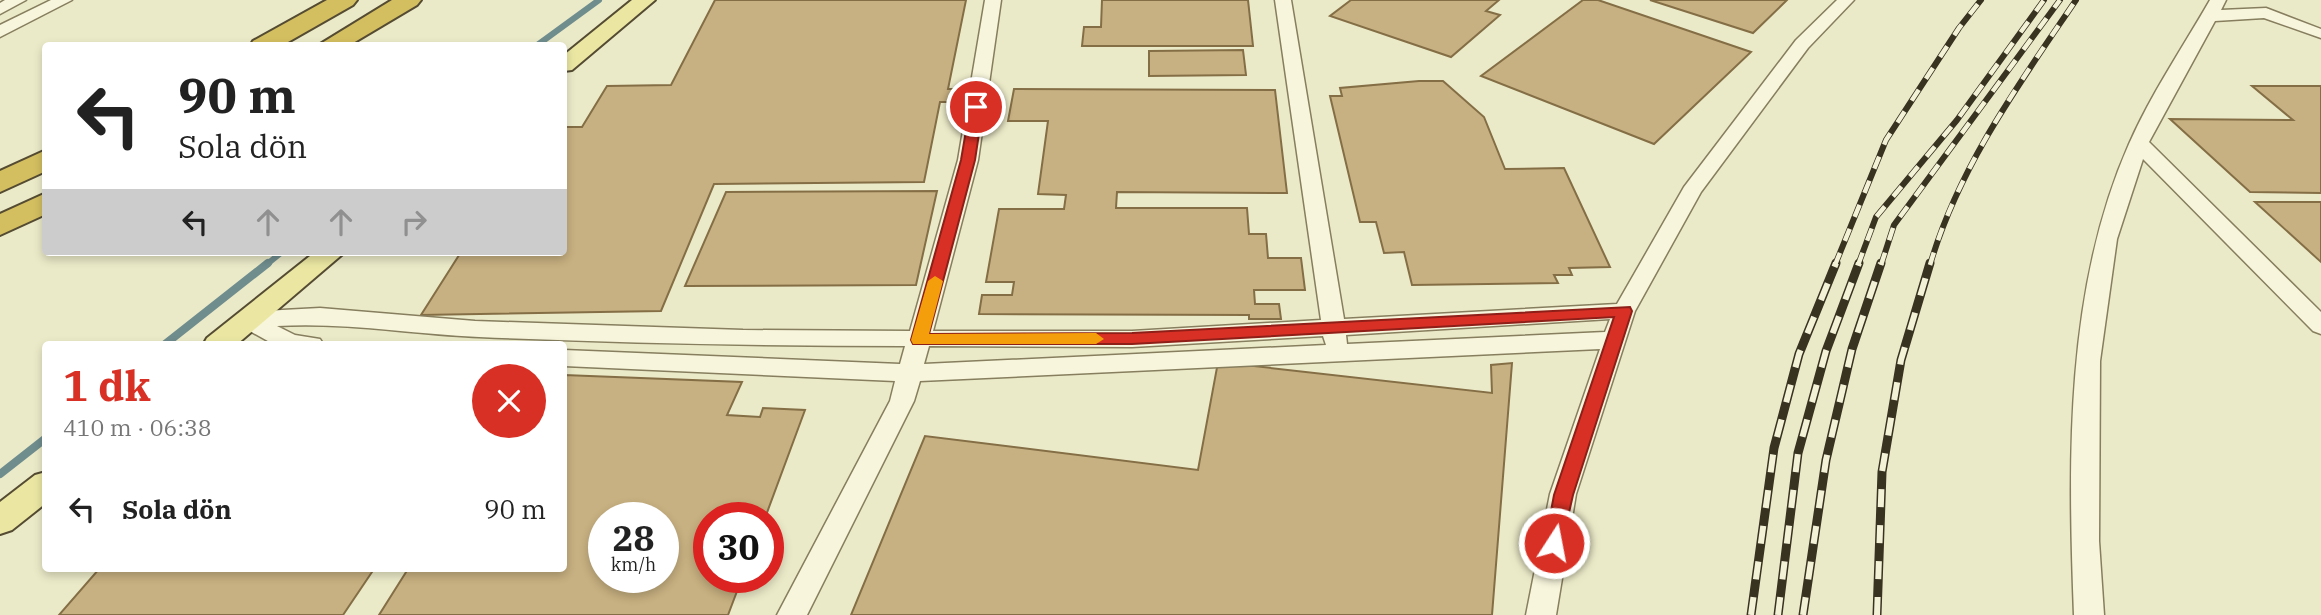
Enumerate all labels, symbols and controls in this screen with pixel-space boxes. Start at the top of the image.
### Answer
text: 90 m [178,63,296,126]
icon: left [63,70,154,161]
pin [946,77,1006,137]
icon: arrive [957,88,995,126]
text: Sola dön [178,125,307,167]
icon: left [176,203,214,241]
icon: ahead [249,203,287,241]
icon: ahead [322,203,360,241]
icon: right [395,203,433,241]
text: 1 dk [63,358,151,413]
button: close [472,364,546,438]
text: 410 m · 06:38 [63,412,212,442]
icon: left [63,490,101,528]
text: Sola dön [122,492,232,526]
text: 90 m [484,492,546,526]
speed limit sign: 30 [693,502,784,593]
position arrow [1517,506,1591,580]
text: 28 [612,515,655,561]
text: km/h [611,553,656,576]

